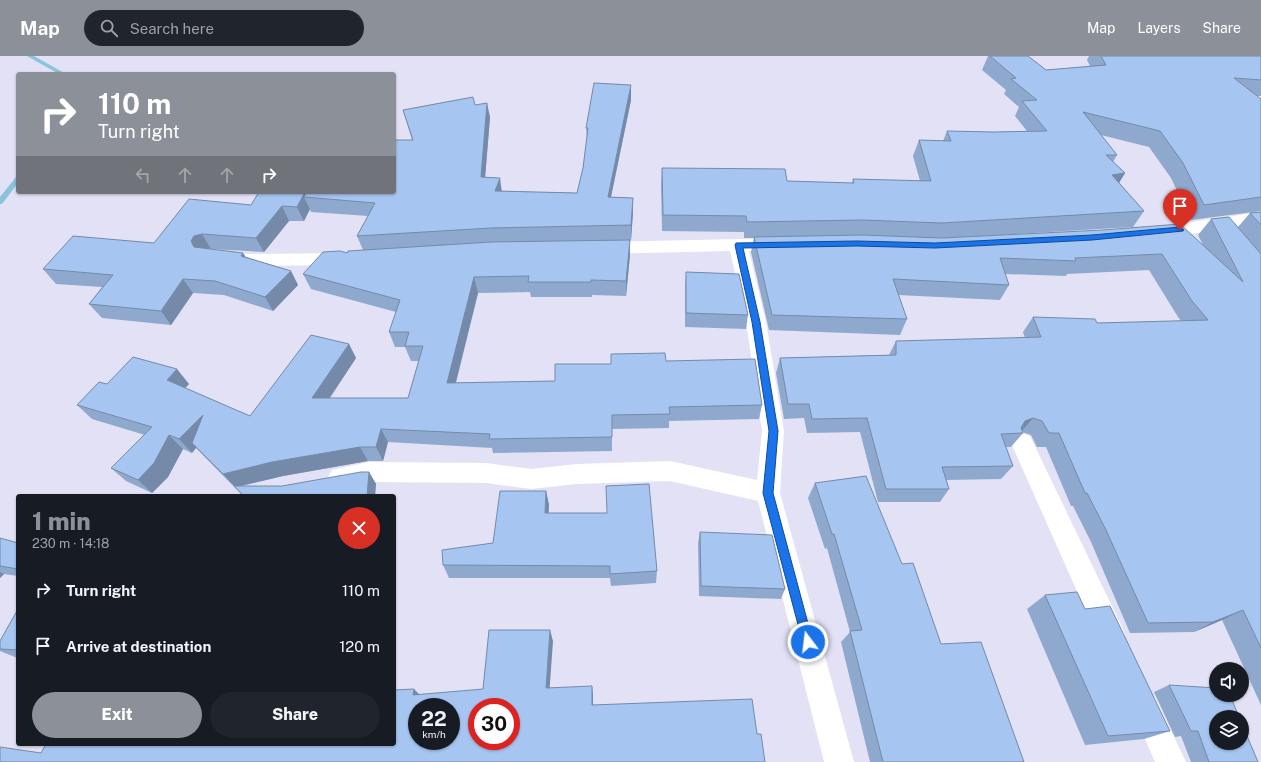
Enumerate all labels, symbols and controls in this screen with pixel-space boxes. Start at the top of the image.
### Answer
search box [84,10,364,46]
text: Map [20,17,60,39]
icon: search [98,17,120,39]
text: Search here [130,20,214,37]
text: Map [1087,20,1115,36]
text: Layers [1137,20,1181,36]
text: Share [1203,20,1241,36]
text: 110 m [98,87,171,120]
icon: right [32,88,84,140]
text: Turn right [98,121,180,142]
icon: left [132,164,154,186]
icon: ahead [174,164,196,186]
icon: ahead [216,164,238,186]
icon: right [258,164,280,186]
pin [1163,189,1197,230]
icon: arrive [1169,195,1191,217]
text: 1 min [32,507,91,535]
button: close [338,507,380,549]
text: 230 m · 14:18 [32,536,110,551]
icon: right [32,579,54,601]
text: Turn right [66,582,136,599]
text: 110 m [342,582,380,599]
position arrow [787,621,829,663]
icon: arrive [32,635,54,657]
text: Arrive at destination [66,638,211,655]
text: 120 m [339,638,380,655]
map controls [1209,662,1249,750]
button: sound [1209,662,1249,702]
button: Exit [32,692,202,738]
button: Share [210,692,380,738]
speed limit sign: 30 [468,698,520,750]
text: 22 [421,707,447,731]
button: layers [1209,710,1249,750]
text: km/h [422,728,446,740]

